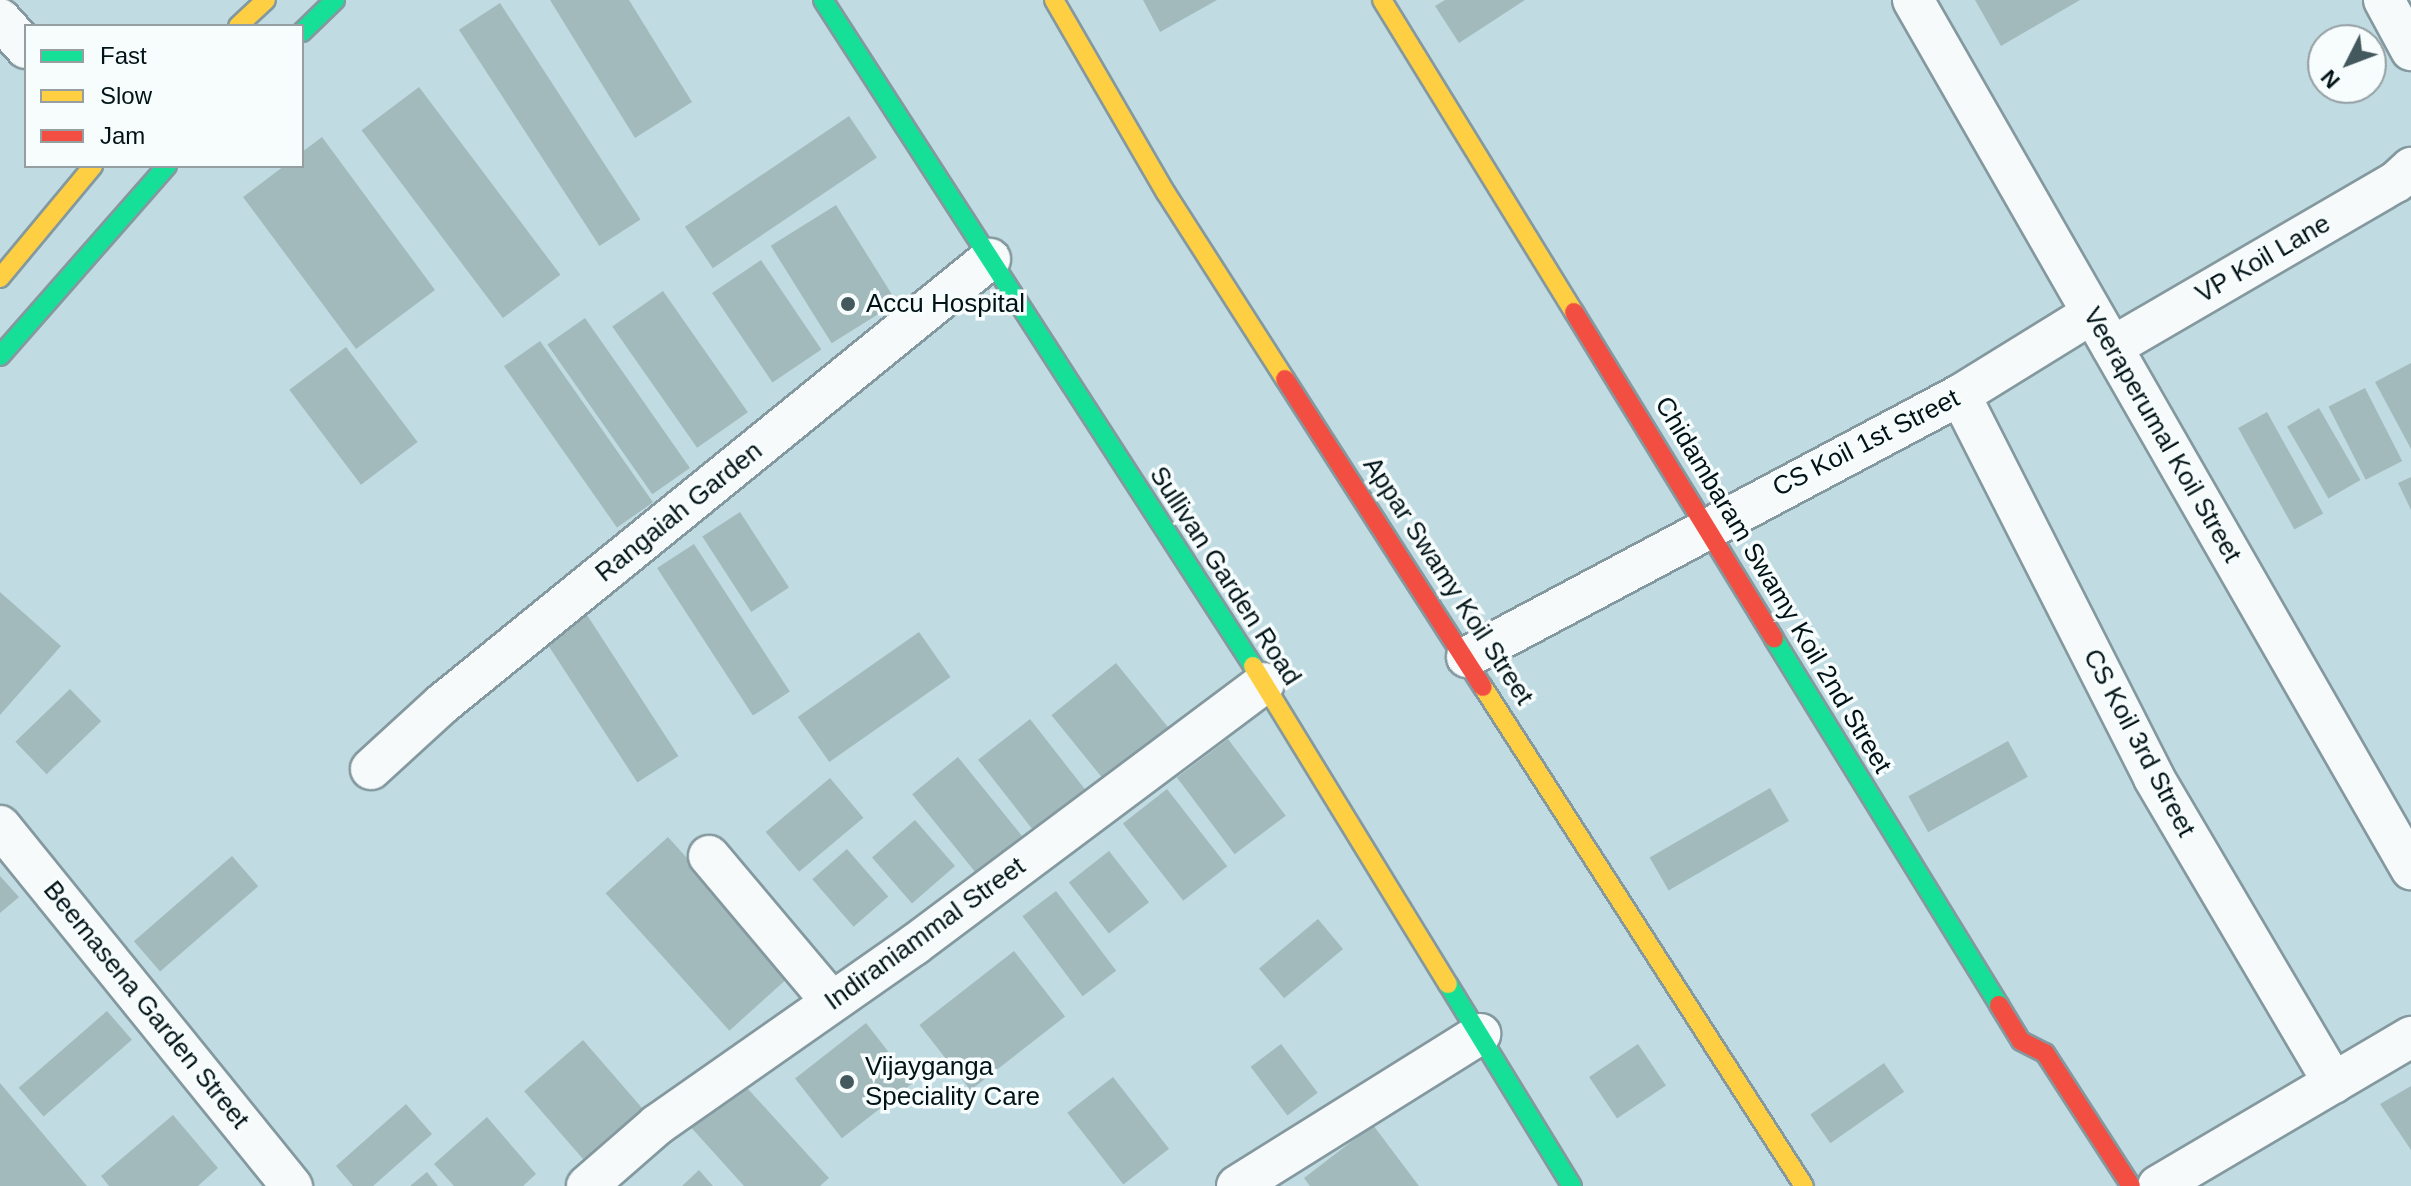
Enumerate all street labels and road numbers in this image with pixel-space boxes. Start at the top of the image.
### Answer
street label: VP Koil Lane [2190,208,2336,310]
street label: Veeraperumal Koil Street [2076,302,2248,568]
street label: CS Koil 1st Street [1768,383,1964,503]
street label: Chidambaram Swamy Koil 2nd Street [1648,391,1898,779]
street label: Rangaiah Garden [589,435,769,589]
street label: Appar Swamy Koil Street [1356,451,1540,711]
street label: Sullivan Garden Road [1143,461,1307,691]
street label: CS Koil 3rd Street [2076,644,2202,842]
street label: Indiraniammal Street [819,851,1031,1017]
street label: Beemasena Garden Street [37,875,255,1135]

